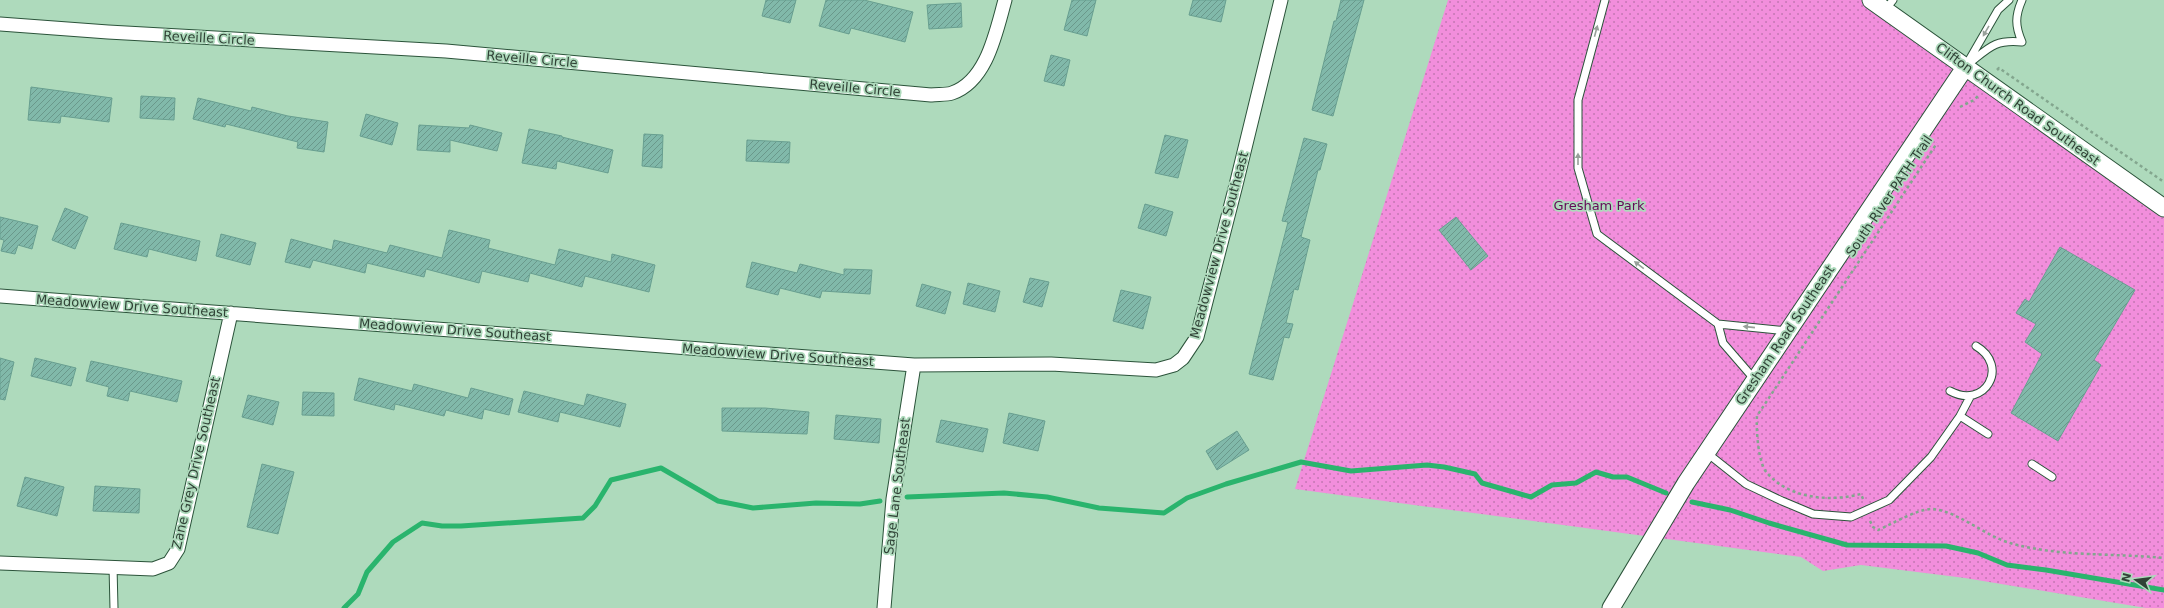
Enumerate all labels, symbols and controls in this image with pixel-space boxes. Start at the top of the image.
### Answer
one-way arrow [1594,25,1600,38]
one-way arrow [1983,25,1990,37]
street label: Reveille Circle [163,28,255,48]
street label: Clifton Church Road Southeast [1933,40,2103,168]
street label: Reveille Circle [486,48,578,70]
street label: Reveille Circle [809,77,901,99]
street label: South River PATH Trail [1843,133,1935,259]
street label: Meadowview Drive Southeast [1187,150,1251,340]
one-way arrow [1575,152,1581,165]
park label: Gresham Park [1554,198,1645,213]
one-way arrow [1633,261,1644,270]
street label: Gresham Road Southeast [1733,262,1837,408]
street label: Meadowview Drive Southeast [35,292,229,320]
street label: Meadowview Drive Southeast [358,316,552,344]
one-way arrow [1743,324,1755,330]
street label: Meadowview Drive Southeast [681,341,875,369]
street label: Zane Grey Drive Southeast [169,375,223,551]
street label: Sage Lane Southeast [881,417,913,555]
north arrow [2116,560,2156,600]
text: N [2119,572,2134,584]

